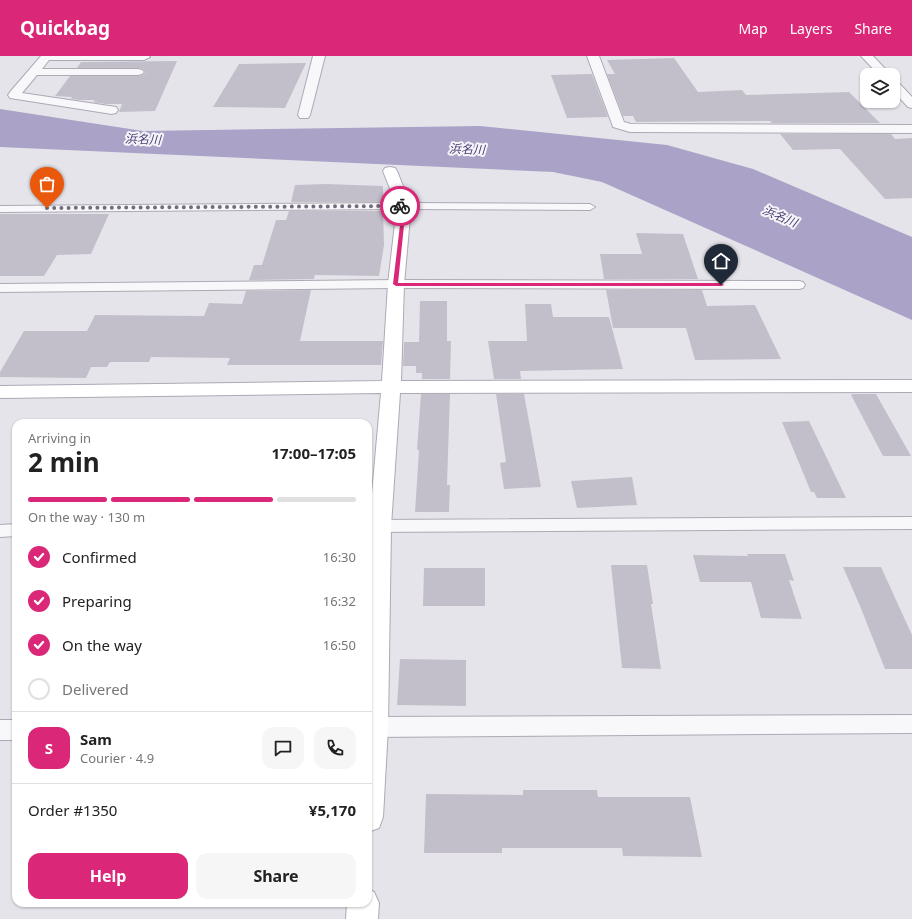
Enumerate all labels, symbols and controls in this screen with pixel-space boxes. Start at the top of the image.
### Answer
text: Quickbag [20,15,110,41]
text: Map [739,19,768,38]
text: Layers [790,19,832,38]
text: Share [854,19,892,38]
map controls [860,68,900,108]
button: layers [860,68,900,108]
water label: 浜名川 [125,130,163,148]
water label: 浜名川 [449,140,487,158]
pin [30,167,64,208]
icon: bag [36,173,58,195]
courier [380,186,420,226]
icon: bike [389,195,411,217]
water label: 浜名川 [760,201,802,232]
pin [704,244,738,285]
icon: home [710,250,732,272]
text: Arriving in [28,429,91,447]
text: 17:00–17:05 [271,443,356,463]
text: 2 min [28,444,100,480]
text: On the way · 130 m [28,508,145,526]
icon: check [28,546,50,568]
text: Confirmed [62,547,137,567]
text: 16:30 [323,548,356,566]
icon: check [28,590,50,612]
text: Preparing [62,591,132,611]
text: 16:32 [323,592,356,610]
icon: check [28,634,50,656]
text: On the way [62,635,142,655]
text: 16:50 [323,636,356,654]
text: Delivered [62,679,129,699]
button: chat [262,727,304,769]
button: phone [314,727,356,769]
text: Sam [80,729,112,749]
text: S [45,738,53,758]
text: Courier · 4.9 [80,749,154,767]
text: Order #1350 [28,800,117,820]
text: ¥5,170 [309,800,356,820]
button: Help [28,853,188,899]
button: Share [196,853,356,899]

